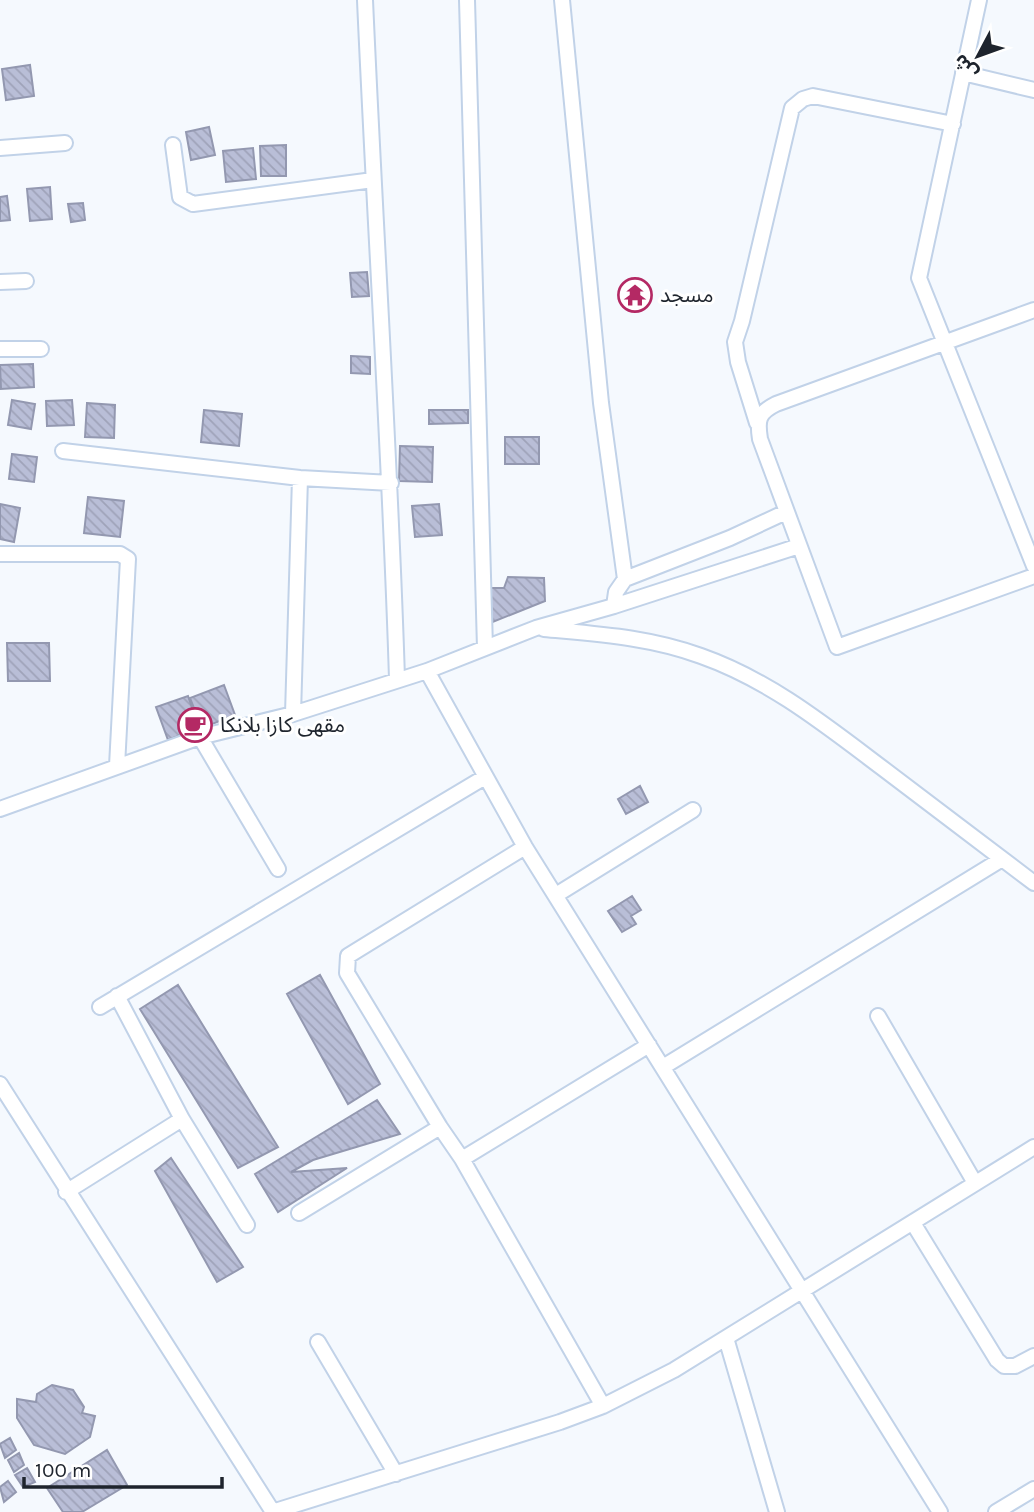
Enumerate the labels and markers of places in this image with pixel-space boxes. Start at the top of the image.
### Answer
temple icon: مسجد [616,276,654,314]
place label: مسجد [660,283,713,307]
cafe icon: مقهى كازا بلانكا [176,706,214,744]
place label: مقهى كازا بلانكا [220,713,345,737]

